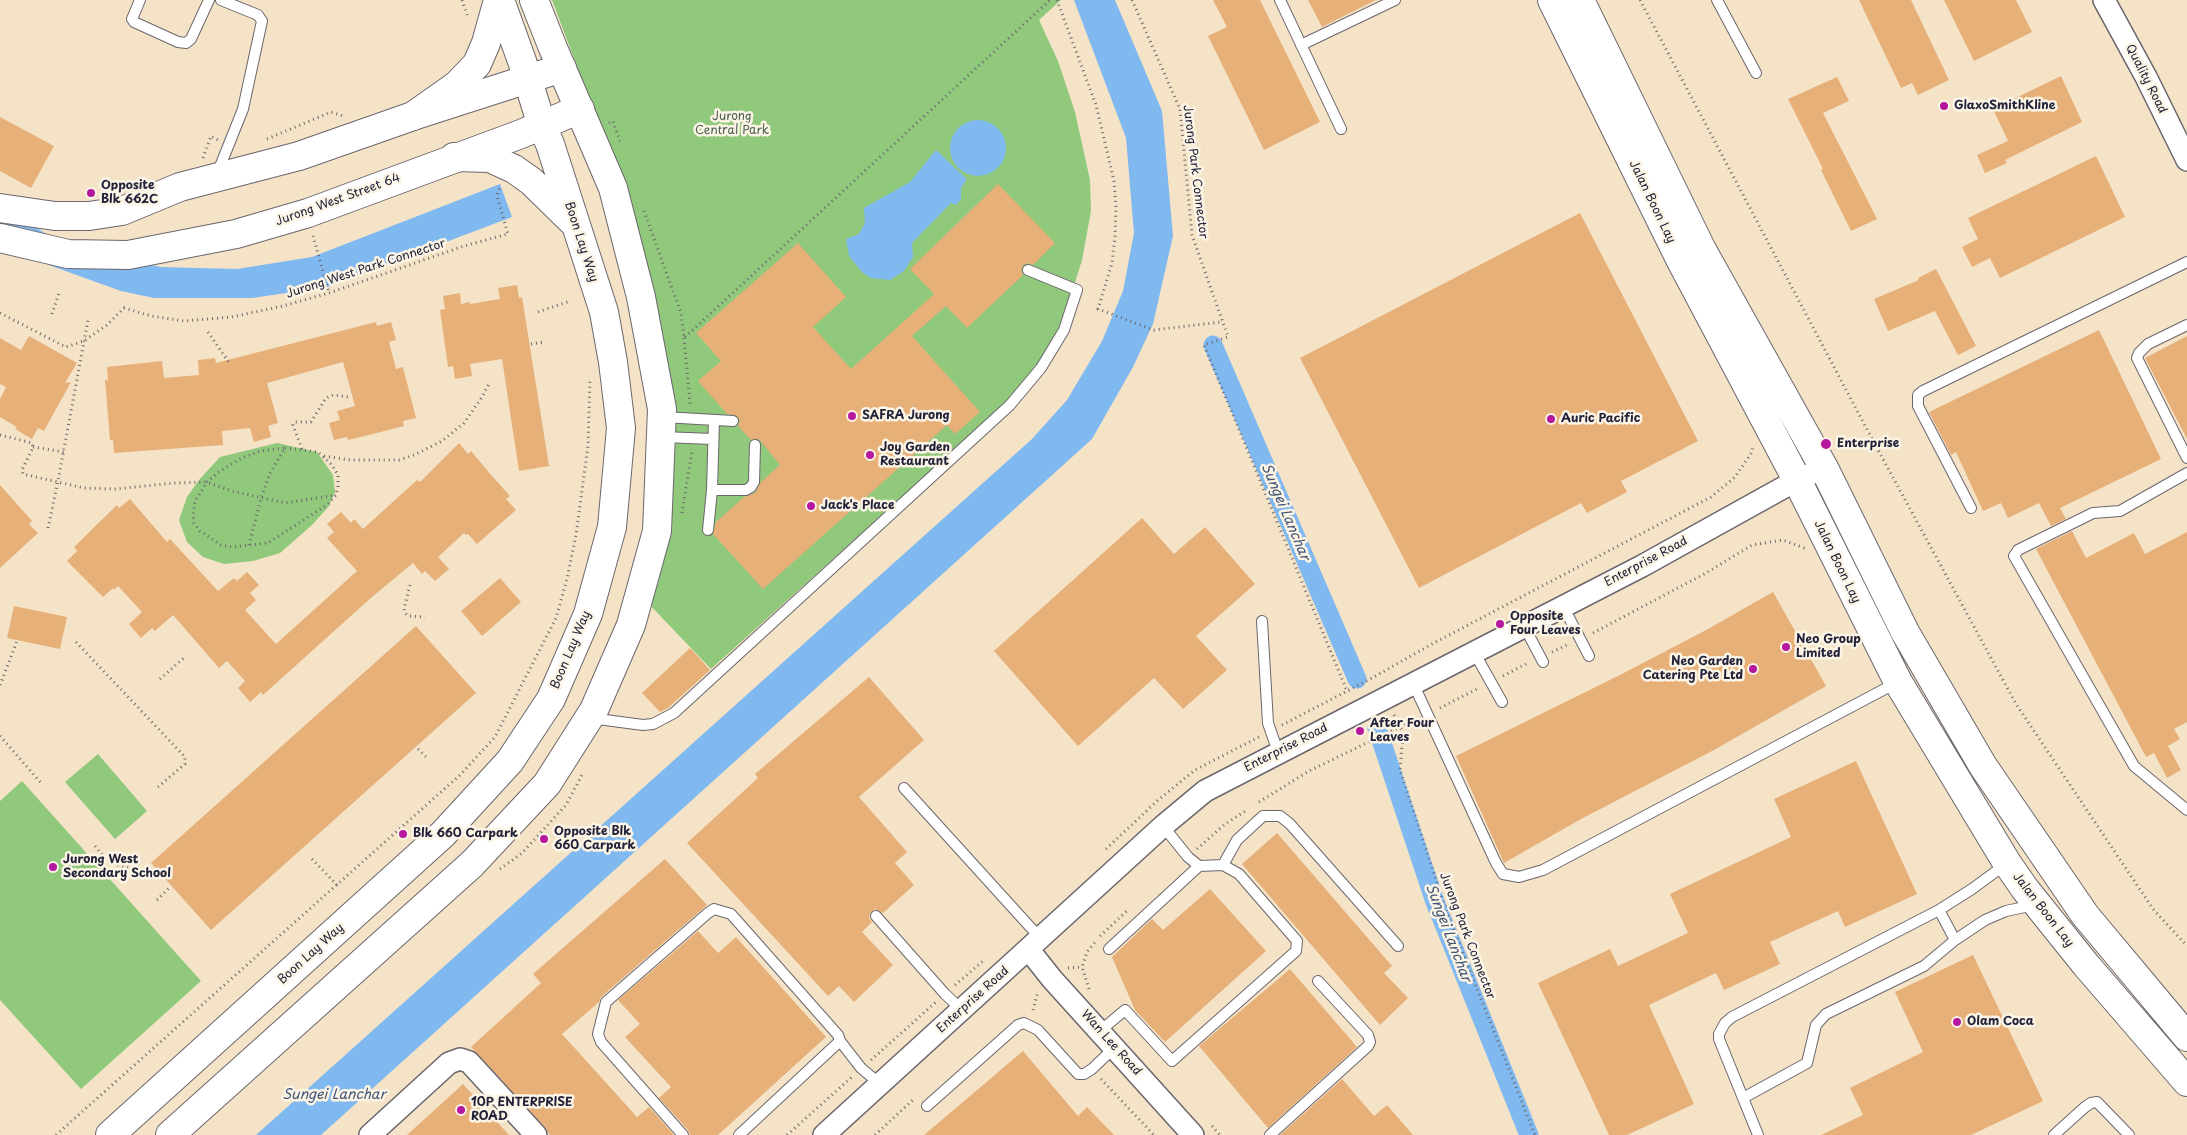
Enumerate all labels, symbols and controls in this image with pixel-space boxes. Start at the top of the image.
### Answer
street label: Quality Road [2122,42,2170,116]
place label: GlaxoSmithKline [1954,99,2055,113]
marker: GlaxoSmithKline [1938,100,1950,112]
street label: Jurong Park Connector [1180,104,1210,240]
park label: Jurong Central Park [695,110,769,138]
street label: Jalan Boon Lay [1626,158,1678,246]
street label: Jurong West Street 64 [274,171,402,229]
place label: Opposite Blk 662C [101,179,158,207]
marker: Opposite Blk 662C [85,187,97,199]
street label: Boon Lay Way [561,200,601,284]
street label: Jurong West Park Connector [285,236,447,302]
place label: SAFRA Jurong [862,409,950,423]
marker: SAFRA Jurong [846,410,858,422]
place label: Auric Pacific [1561,412,1640,426]
marker: Auric Pacific [1545,413,1557,425]
marker: Enterprise [1819,437,1833,451]
place label: Enterprise [1837,437,1899,451]
place label: Joy Garden Restaurant [880,441,950,469]
marker: Joy Garden Restaurant [864,449,876,461]
water label: Sungei Lanchar [1257,461,1313,563]
place label: Jack's Place [821,499,894,513]
marker: Jack's Place [805,500,817,512]
street label: Jalan Boon Lay [1811,518,1863,606]
street label: Enterprise Road [1602,534,1690,590]
street label: Boon Lay Way [548,609,594,691]
place label: Opposite Four Leaves [1510,610,1580,638]
marker: Opposite Four Leaves [1494,618,1506,630]
place label: Neo Group Limited [1796,633,1861,661]
marker: Neo Group Limited [1780,641,1792,653]
place label: Neo Garden Catering Pte Ltd [1643,655,1743,683]
marker: Neo Garden Catering Pte Ltd [1747,663,1759,675]
place label: After Four Leaves [1370,717,1434,745]
street label: Enterprise Road [1242,721,1330,775]
marker: After Four Leaves [1354,725,1366,737]
place label: Opposite Blk 660 Carpark [554,825,636,853]
place label: Blk 660 Carpark [413,827,518,841]
marker: Blk 660 Carpark [397,828,409,840]
marker: Opposite Blk 660 Carpark [538,833,550,845]
place label: Jurong West Secondary School [63,853,171,881]
marker: Jurong West Secondary School [47,861,59,873]
street label: Jalan Boon Lay [2010,870,2076,950]
street label: Jurong Park Connector [1436,871,1498,1001]
water label: Sungei Lanchar [1422,882,1474,984]
street label: Boon Lay Way [275,921,347,987]
street label: Enterprise Road [934,964,1012,1036]
street label: Wan Lee Road [1078,1007,1144,1079]
place label: Olam Coca [1967,1015,2034,1029]
marker: Olam Coca [1951,1016,1963,1028]
water label: Sungei Lanchar [282,1087,386,1103]
place label: 10P ENTERPRISE ROAD [471,1096,573,1124]
marker: 10P ENTERPRISE ROAD [455,1104,467,1116]

